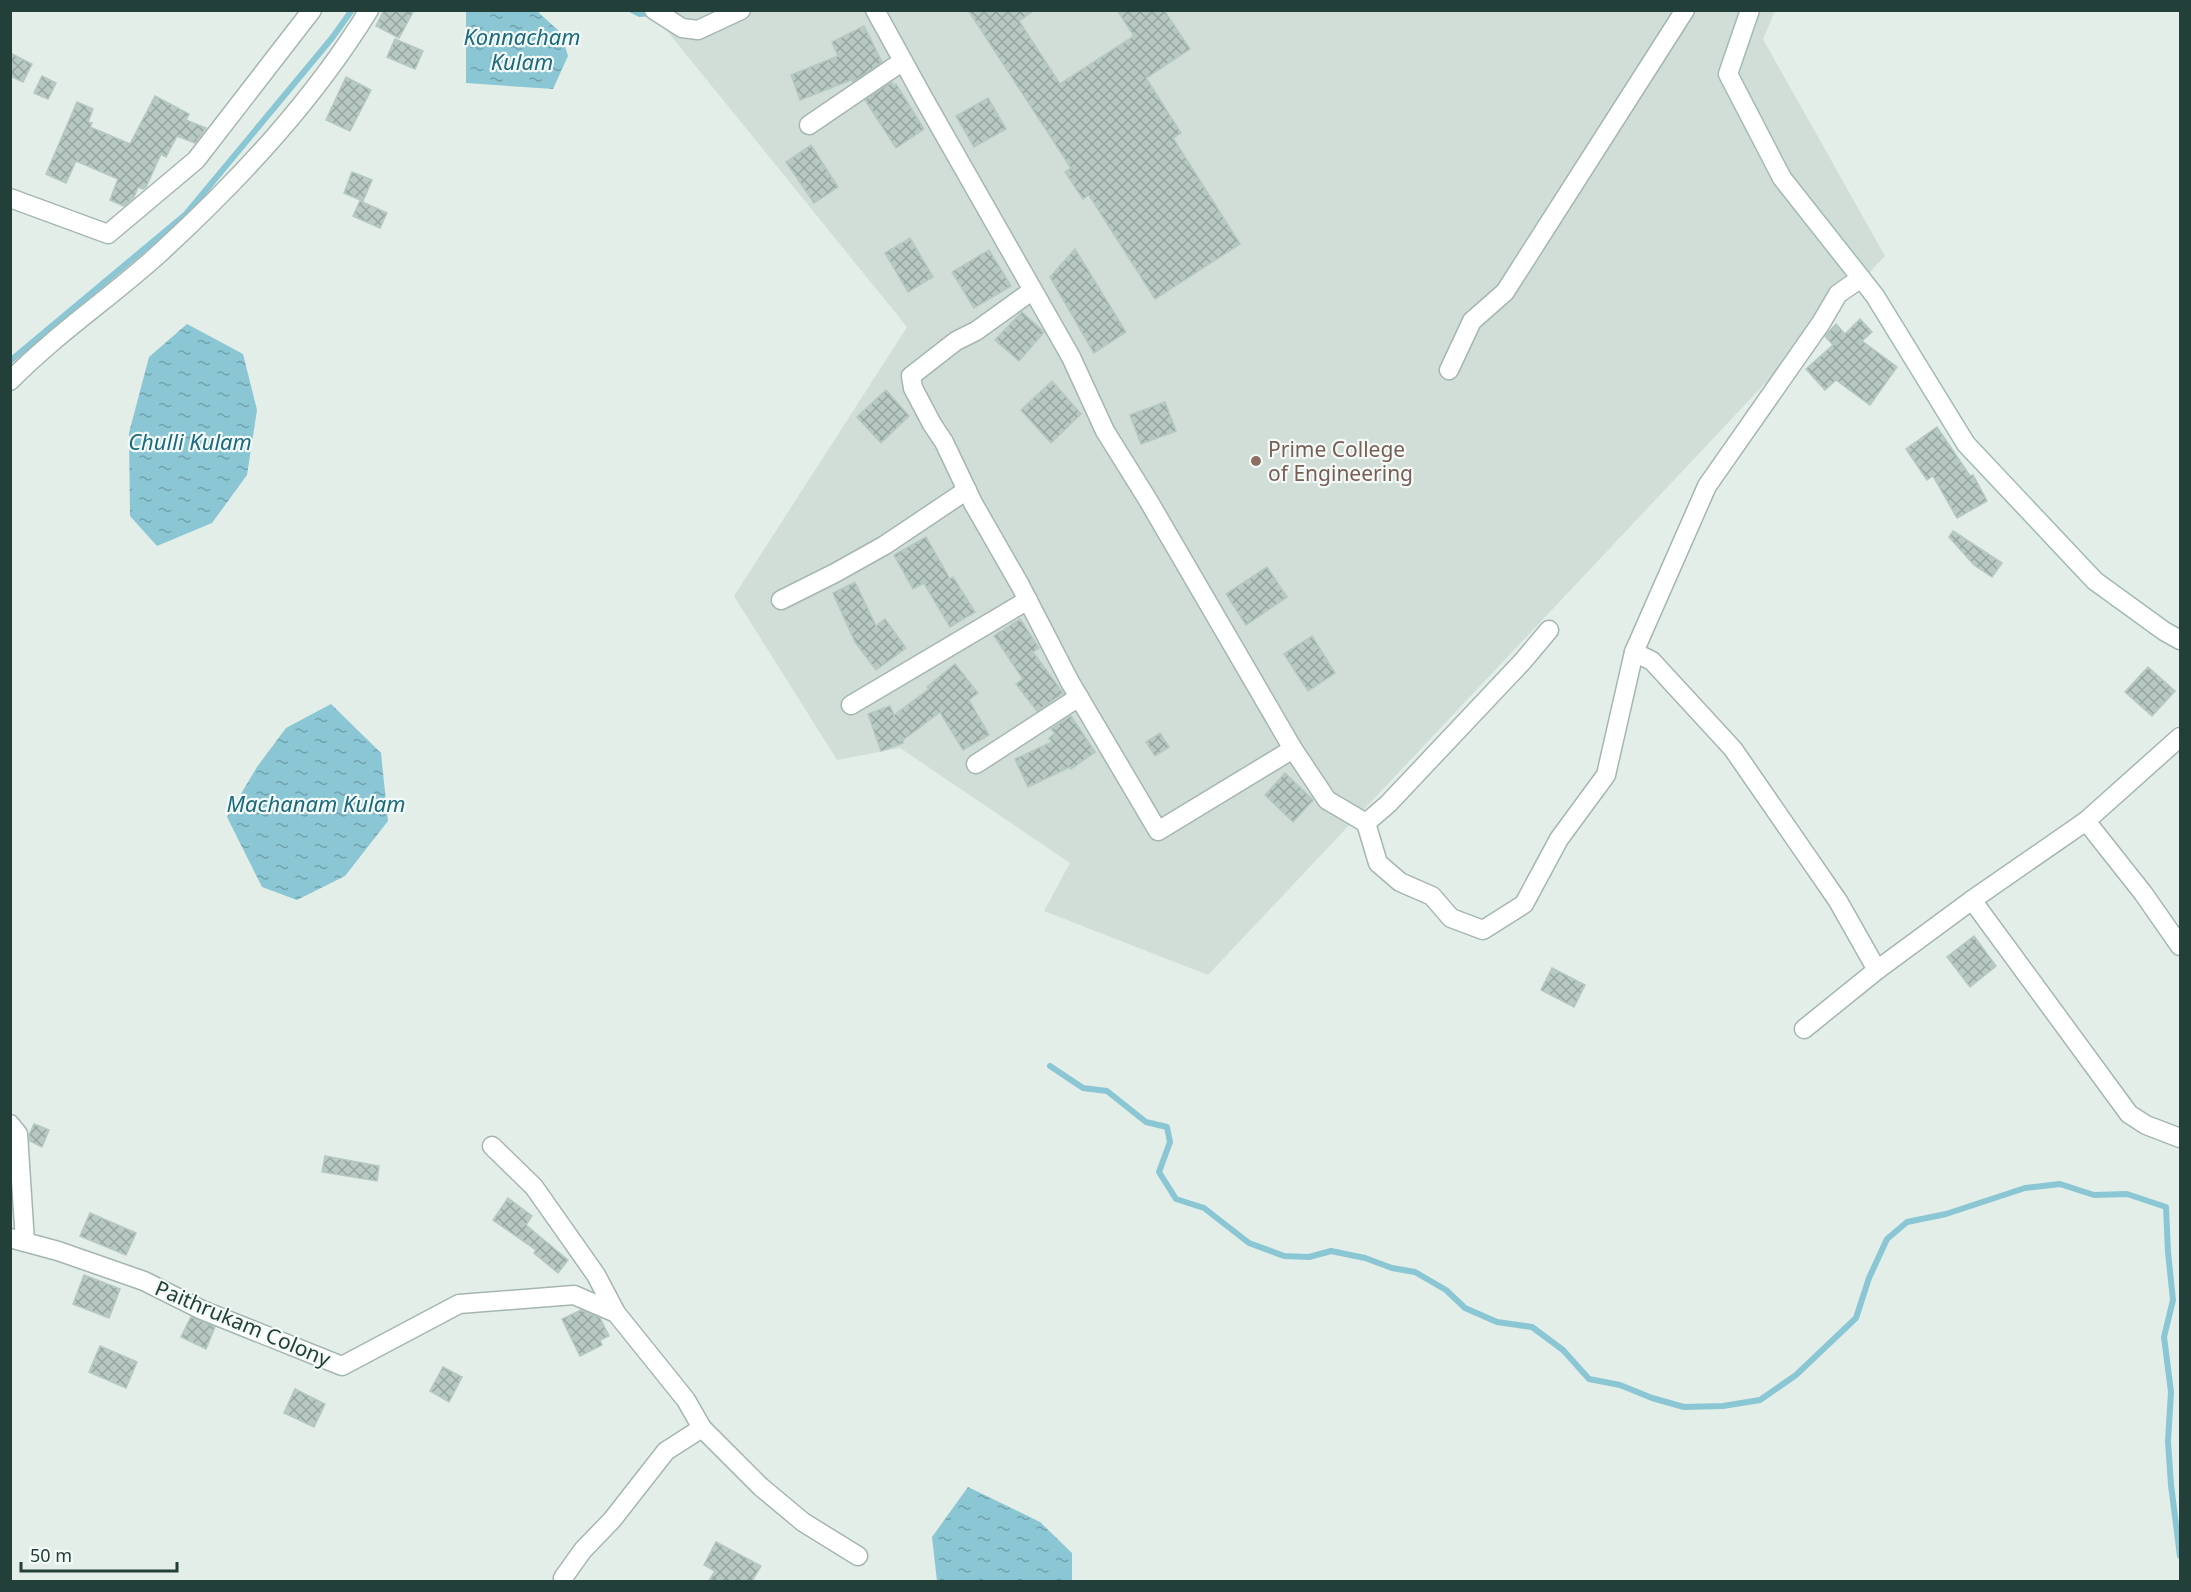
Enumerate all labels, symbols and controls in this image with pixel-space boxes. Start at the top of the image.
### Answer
water label: Konnacham Kulam [463,21,581,76]
water label: Chulli Kulam [128,426,252,456]
place label: Prime College of Engineering [1268,435,1413,487]
marker: Prime College of Engineering [1249,454,1263,468]
water label: Machanam Kulam [227,788,405,818]
street label: Paithrukam Colony [151,1273,335,1373]
scale bar [21,1535,177,1573]
text: 50 m [30,1543,72,1567]

